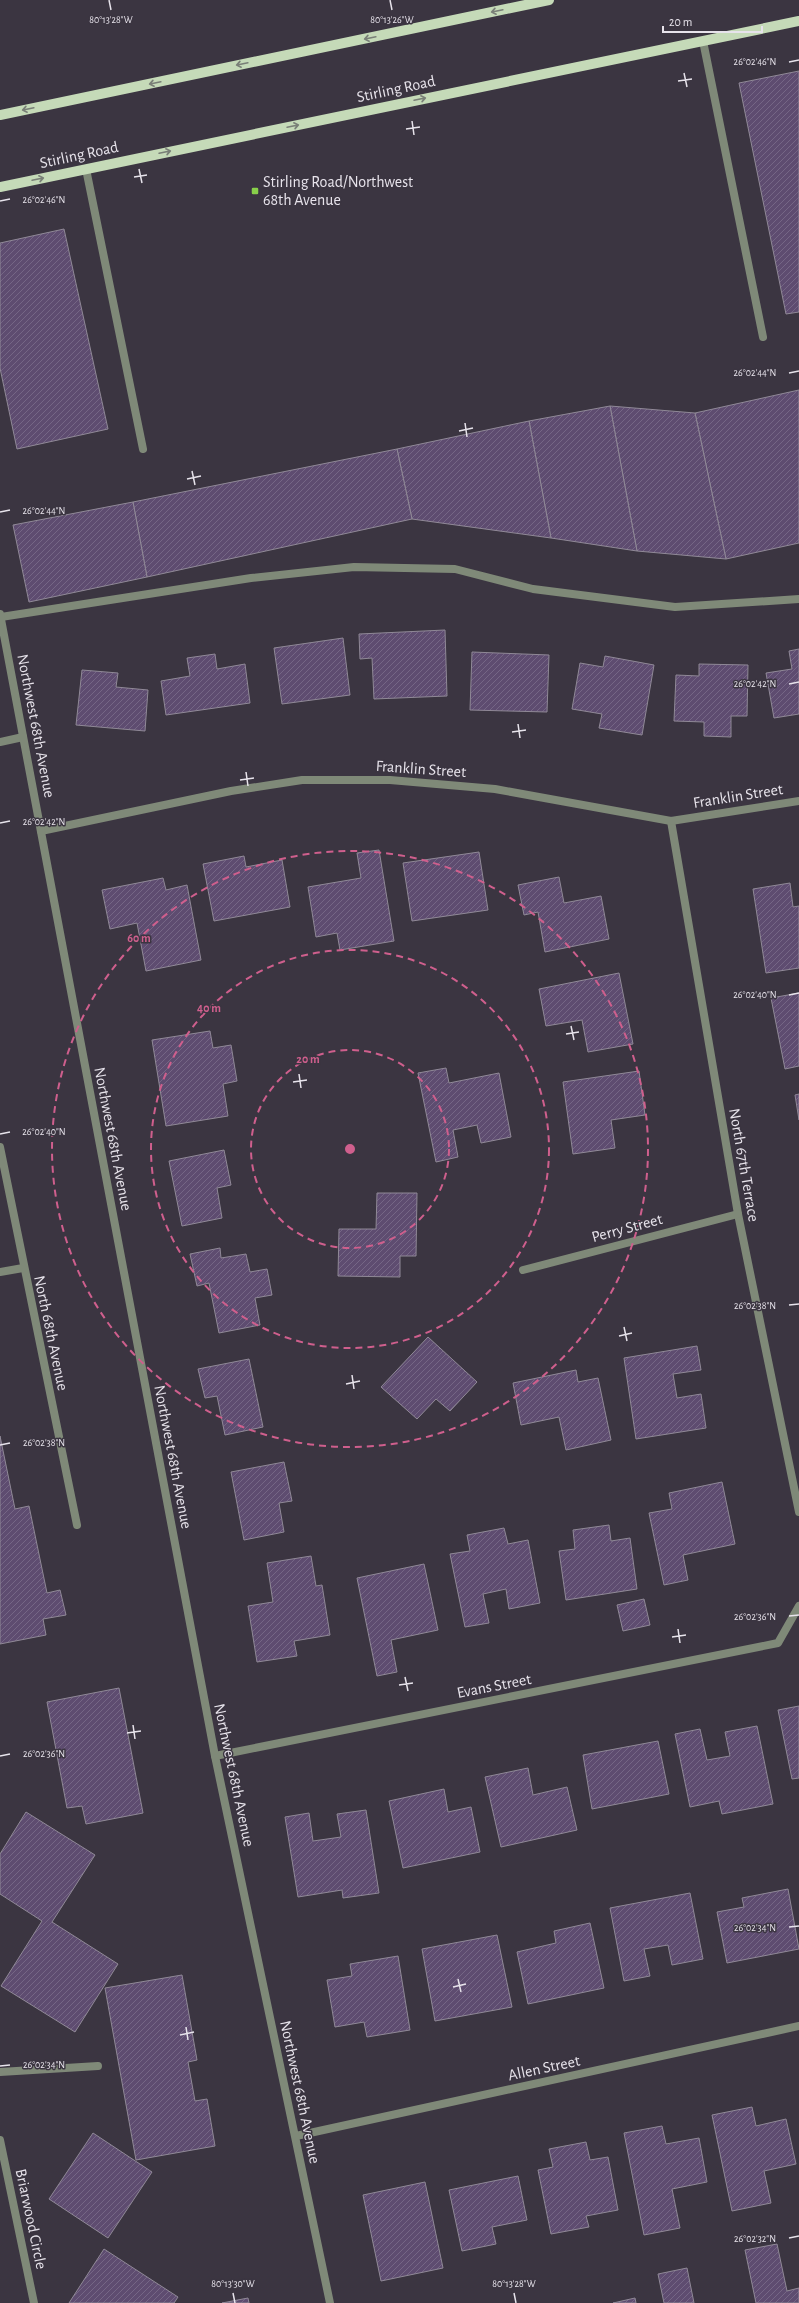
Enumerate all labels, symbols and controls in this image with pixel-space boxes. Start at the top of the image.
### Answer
one-way arrow [491,7,504,15]
scale bar [663,8,762,34]
text: 80°13'28"W [89,15,133,25]
text: 80°13'26"W [370,15,414,25]
text: 20 m [669,16,692,28]
one-way arrow [363,34,376,42]
text: 26°02'46"N [734,57,776,67]
one-way arrow [236,61,249,69]
street label: Stirling Road [355,73,437,105]
one-way arrow [149,79,162,87]
one-way arrow [413,95,426,103]
one-way arrow [22,106,35,114]
one-way arrow [286,121,299,129]
street label: Stirling Road [38,139,120,171]
one-way arrow [159,148,172,156]
one-way arrow [31,174,44,182]
place label: Stirling Road/Northwest 68th Avenue [263,174,413,208]
marker: Stirling Road/Northwest 68th Avenue [250,186,260,196]
text: 26°02'46"N [23,195,65,205]
text: 26°02'44"N [734,368,776,378]
text: 26°02'44"N [23,506,65,516]
street label: Northwest 68th Avenue [14,653,58,799]
text: 26°02'42"N [734,679,776,689]
street label: Franklin Street [375,758,467,780]
street label: Franklin Street [692,781,784,811]
text: 26°02'42"N [23,817,65,827]
text: 60 m [127,932,151,944]
text: 26°02'40"N [733,990,777,1000]
text: 40 m [197,1002,221,1014]
text: 20 m [296,1053,320,1065]
street label: Northwest 68th Avenue [91,1066,135,1212]
street label: North 67th Terrace [726,1107,762,1223]
text: 26°02'40"N [22,1127,66,1137]
centre of rings [343,1142,357,1156]
street label: Perry Street [590,1211,664,1246]
street label: North 68th Avenue [31,1274,71,1392]
text: 26°02'38"N [734,1301,776,1311]
street label: Northwest 68th Avenue [151,1384,195,1530]
text: 26°02'38"N [23,1438,65,1448]
text: 26°02'36"N [734,1612,776,1622]
street label: Evans Street [455,1671,533,1701]
street label: Northwest 68th Avenue [211,1702,257,1848]
text: 26°02'36"N [23,1749,65,1759]
text: 26°02'34"N [734,1923,776,1933]
street label: Northwest 68th Avenue [277,2019,323,2165]
street label: Allen Street [507,2053,581,2083]
text: 26°02'34"N [23,2060,65,2070]
street label: Briarwood Circle [13,2167,49,2271]
text: 26°02'32"N [734,2234,776,2244]
text: 80°13'30"W [211,2279,255,2289]
text: 80°13'28"W [492,2279,536,2289]

